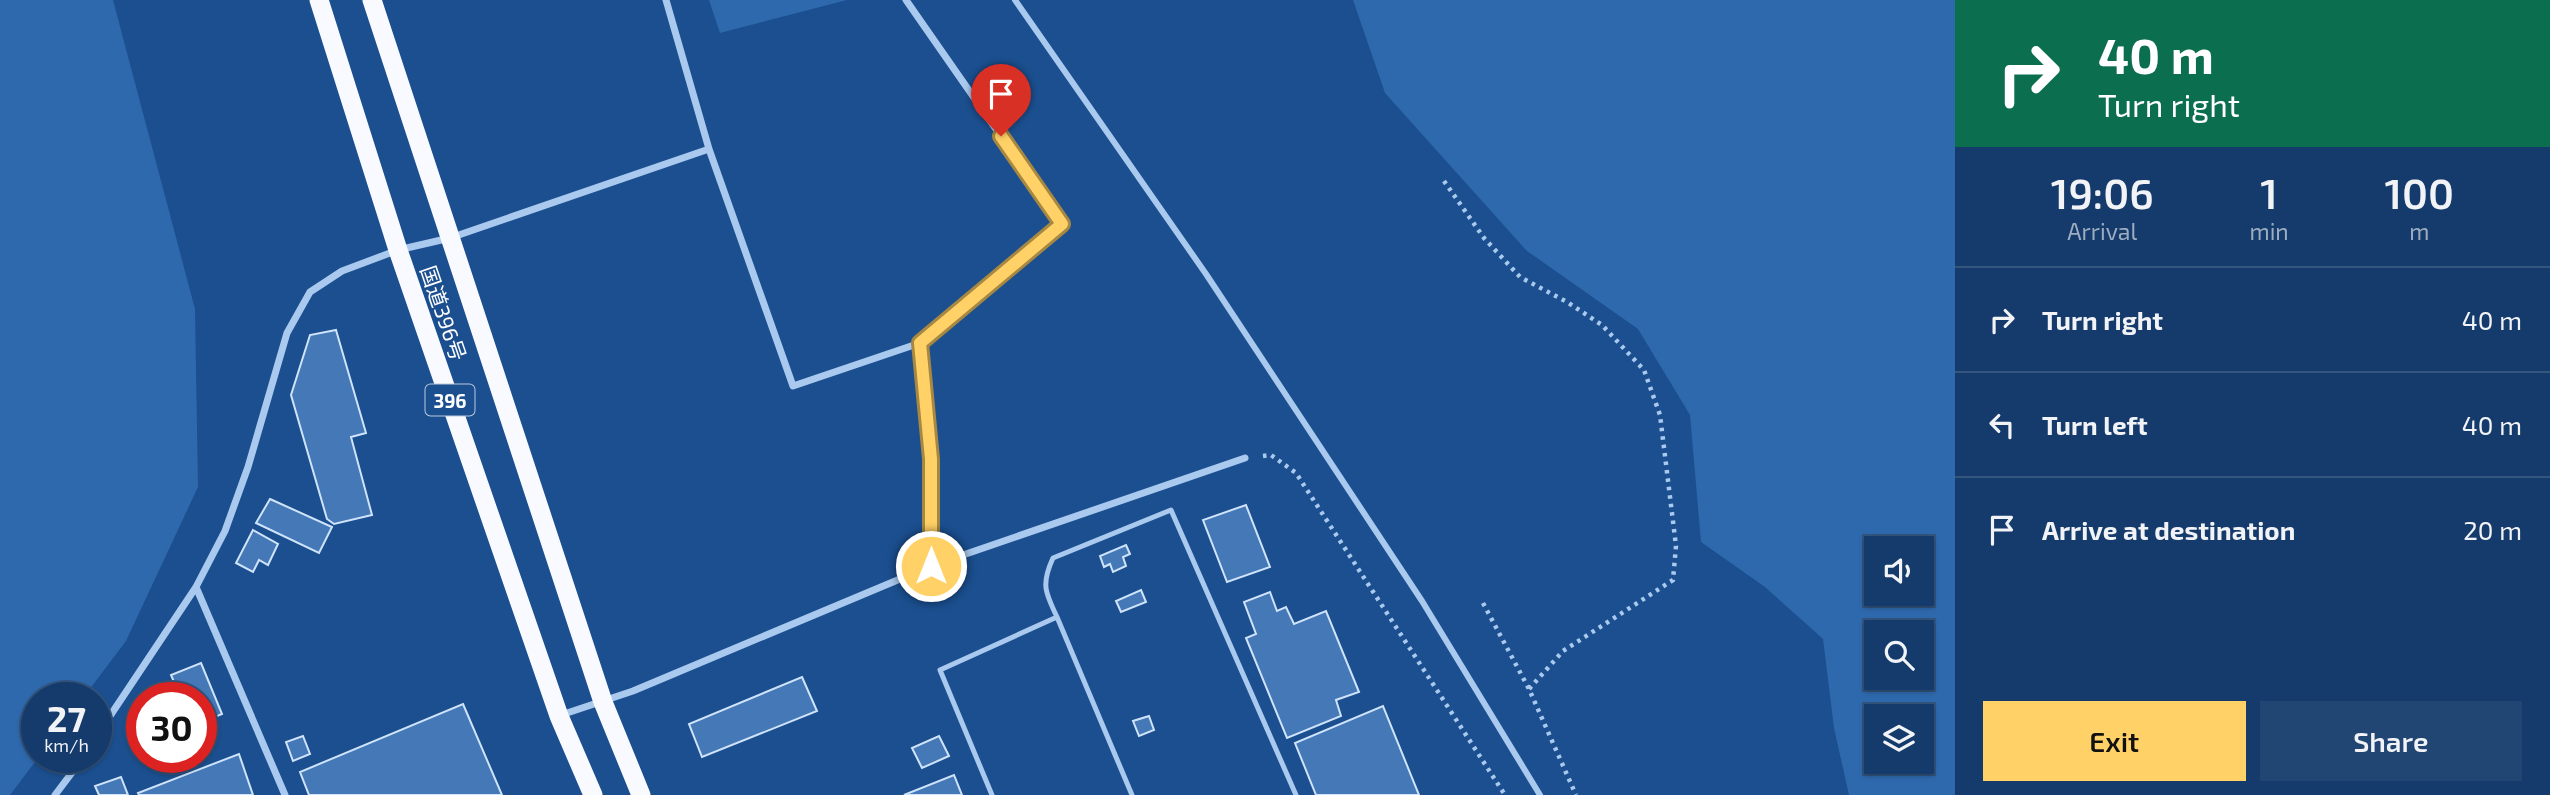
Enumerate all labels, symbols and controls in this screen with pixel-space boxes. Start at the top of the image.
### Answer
text: 40 m [2098,25,2214,84]
icon: right [1983,28,2074,119]
pin [971,64,1031,136]
icon: arrive [982,75,1020,113]
text: Turn right [2098,85,2240,123]
text: 19:06 [2051,167,2154,217]
text: 1 [2260,167,2278,217]
text: 100 [2385,167,2454,217]
text: Arrival [2067,217,2137,245]
text: min [2250,217,2289,245]
text: m [2409,217,2429,245]
street label: 国道396号 [416,262,472,364]
icon: right [1983,301,2021,339]
text: Turn right [2042,304,2163,335]
text: 40 m [2462,304,2522,335]
road number: 396 [426,384,475,416]
icon: left [1983,406,2021,444]
text: Turn left [2042,409,2148,440]
text: 40 m [2462,409,2522,440]
icon: arrive [1983,511,2021,549]
text: Arrive at destination [2042,514,2295,545]
text: 20 m [2463,514,2522,545]
position arrow [894,529,968,603]
map controls [1864,536,1934,774]
button: sound [1864,536,1934,606]
button: search [1864,620,1934,690]
speed limit sign: 30 [126,682,217,773]
text: 27 [47,697,86,739]
button: Exit [1983,701,2246,781]
button: Share [2260,701,2522,781]
button: layers [1864,704,1934,774]
text: km/h [44,734,89,756]

